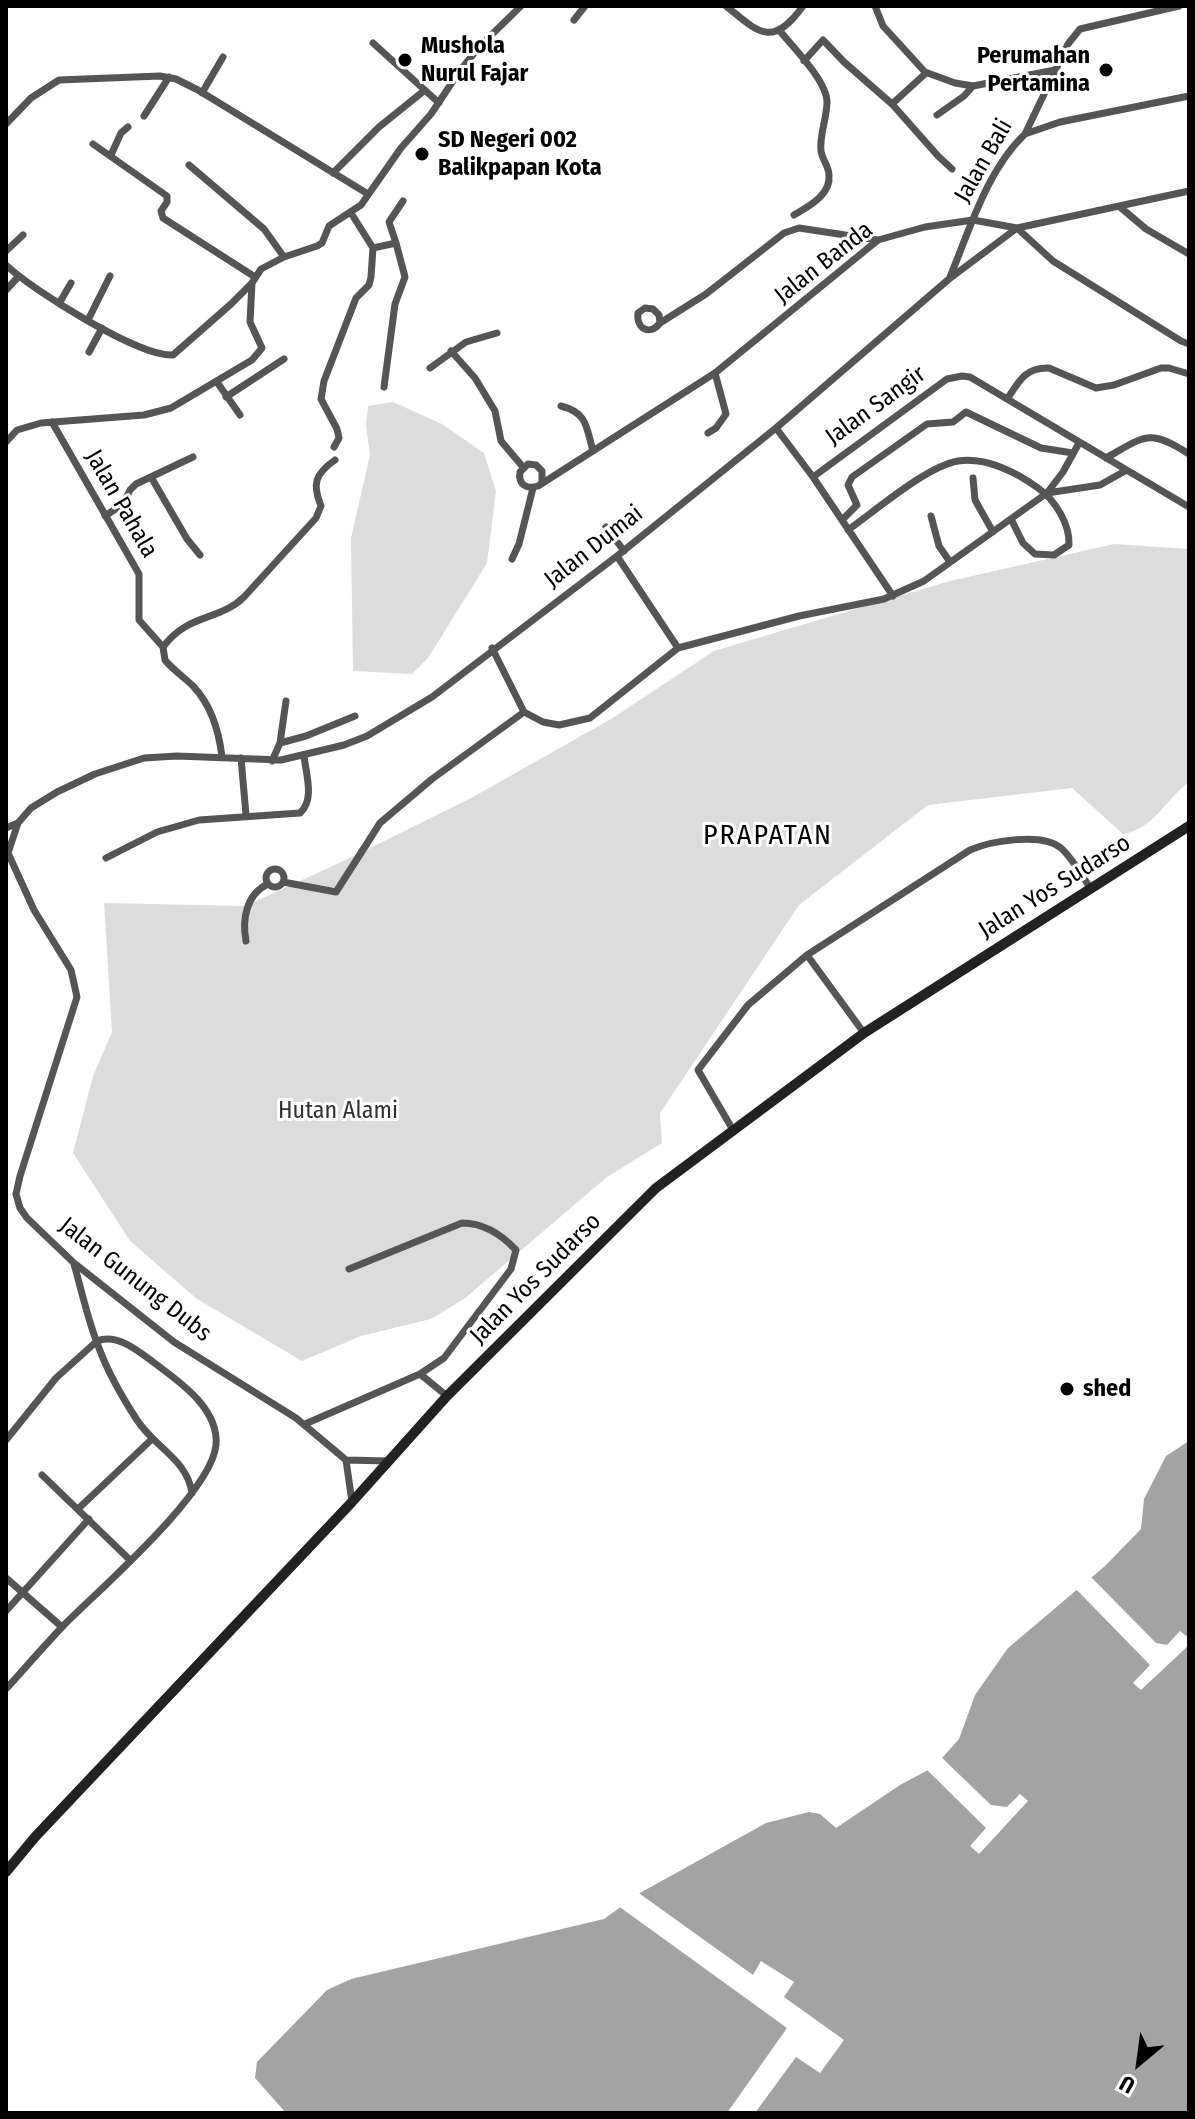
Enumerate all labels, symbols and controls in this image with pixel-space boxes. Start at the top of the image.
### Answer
place label: Mushola Nurul Fajar [421,32,528,88]
place label: Perumahan Pertamina [977,42,1090,98]
marker: Mushola Nurul Fajar [396,51,414,69]
marker: Perumahan Pertamina [1097,61,1115,79]
street label: Jalan Bali [949,114,1019,208]
place label: SD Negeri 002 Balikpapan Kota [438,126,602,182]
marker: SD Negeri 002 Balikpapan Kota [413,145,431,163]
street label: Jalan Banda [769,216,879,310]
street label: Jalan Sangir [820,360,932,452]
street label: Jalan Pahala [79,445,163,563]
street label: Jalan Dumai [539,500,649,594]
district label: PRAPATAN [703,819,833,853]
street label: Jalan Yos Sudarso [974,829,1136,945]
park label: Hutan Alami [278,1097,398,1125]
street label: Jalan Yos Sudarso [465,1208,607,1350]
street label: Jalan Gunung Dubs [53,1212,217,1348]
place label: shed [1083,1375,1131,1403]
marker: shed [1058,1380,1076,1398]
north arrow [1099,2023,1179,2103]
text: U [1115,2069,1139,2099]

